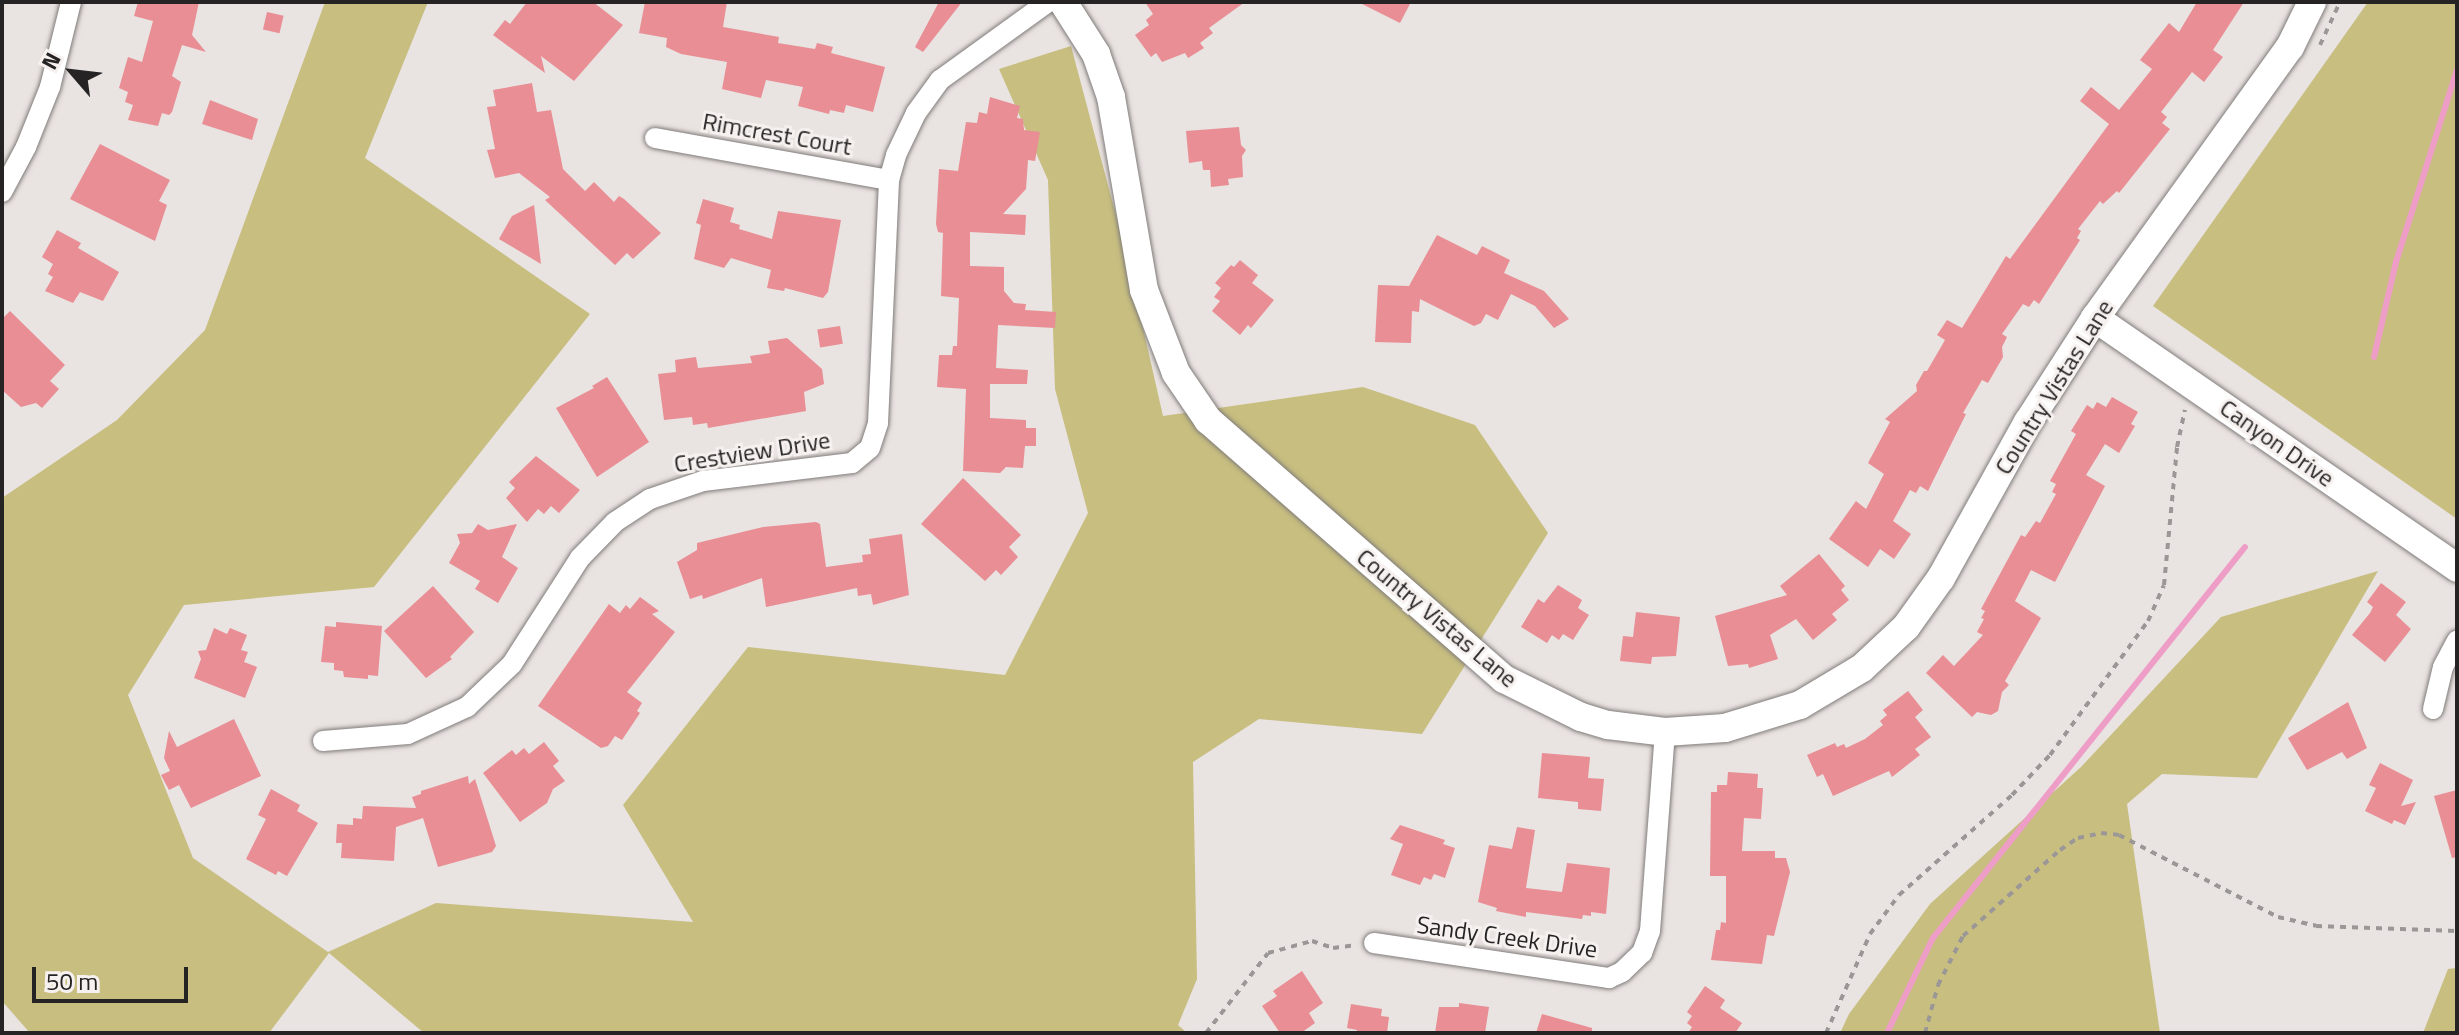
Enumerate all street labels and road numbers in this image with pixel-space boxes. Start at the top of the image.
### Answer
street label: Rimcrest Court [700,107,854,161]
street label: Country Vistas Lane [1989,294,2119,480]
street label: Canyon Drive [2214,393,2340,493]
street label: Crestview Drive [672,425,832,479]
street label: Country Vistas Lane [1351,543,1523,693]
street label: Sandy Creek Drive [1415,910,1599,964]

